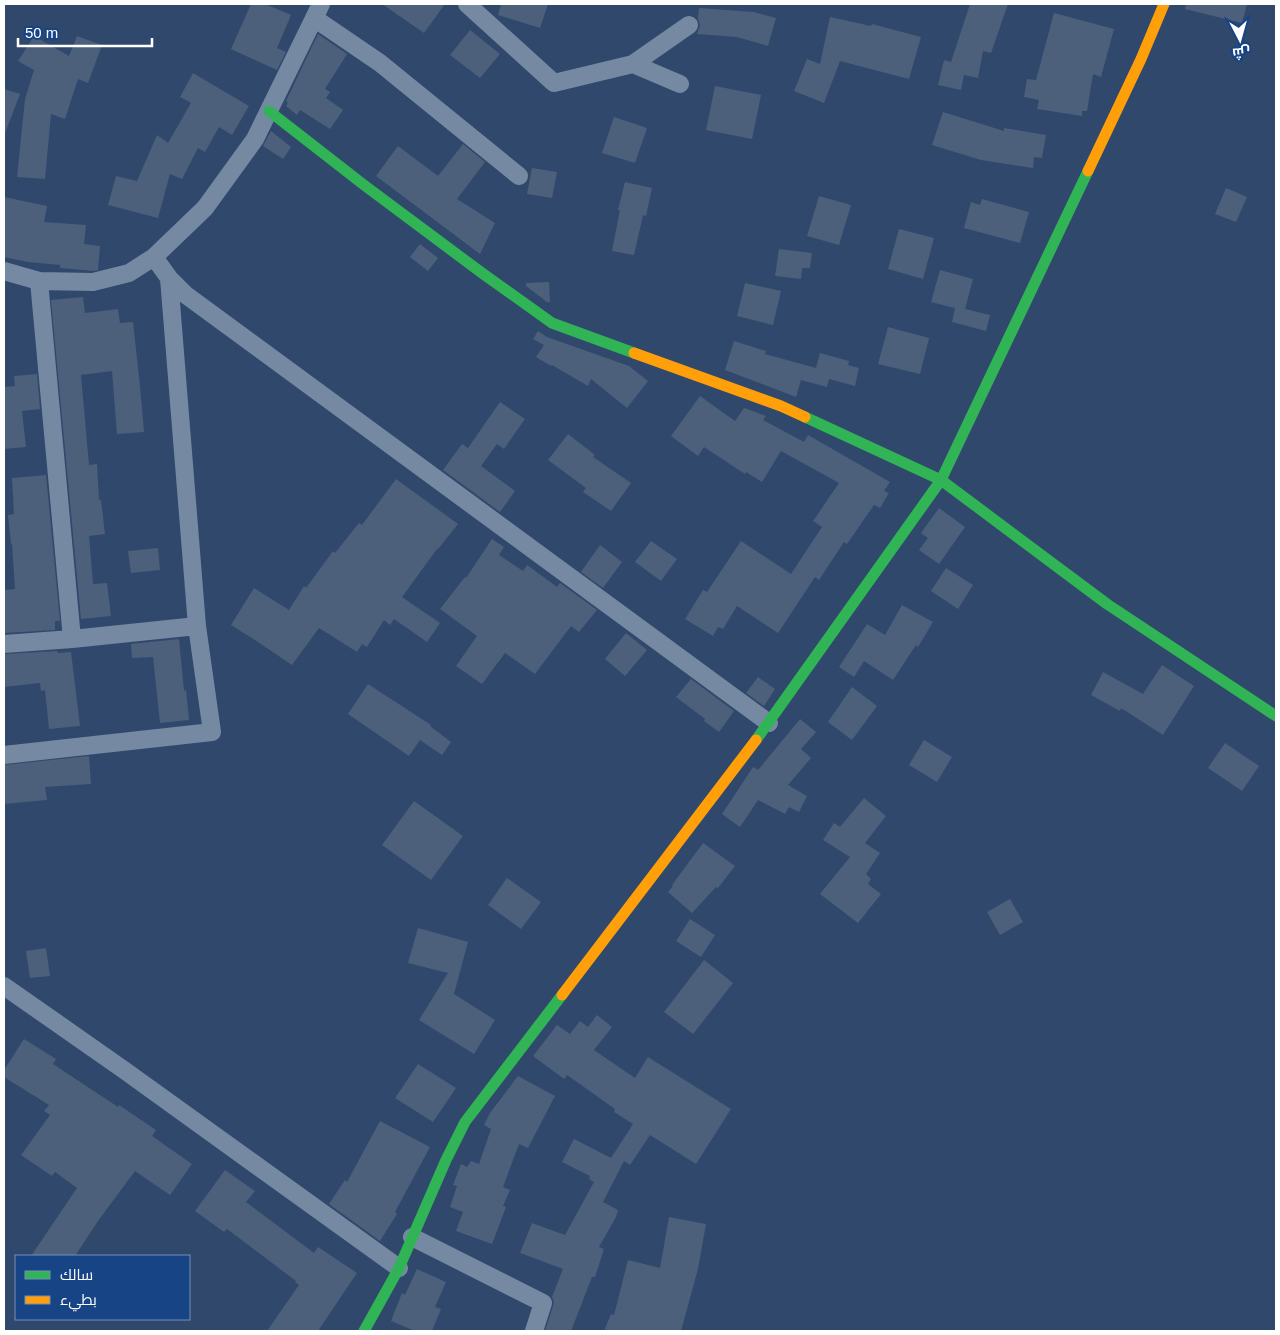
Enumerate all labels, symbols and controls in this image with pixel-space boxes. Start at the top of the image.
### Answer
scale bar [18,15,151,47]
north arrow [1215,15,1265,65]
text: 50 m [25,24,58,41]
text: ش [1231,43,1251,62]
legend [15,1255,190,1320]
text: سالك [60,1266,93,1283]
text: بطيء [60,1291,97,1312]

